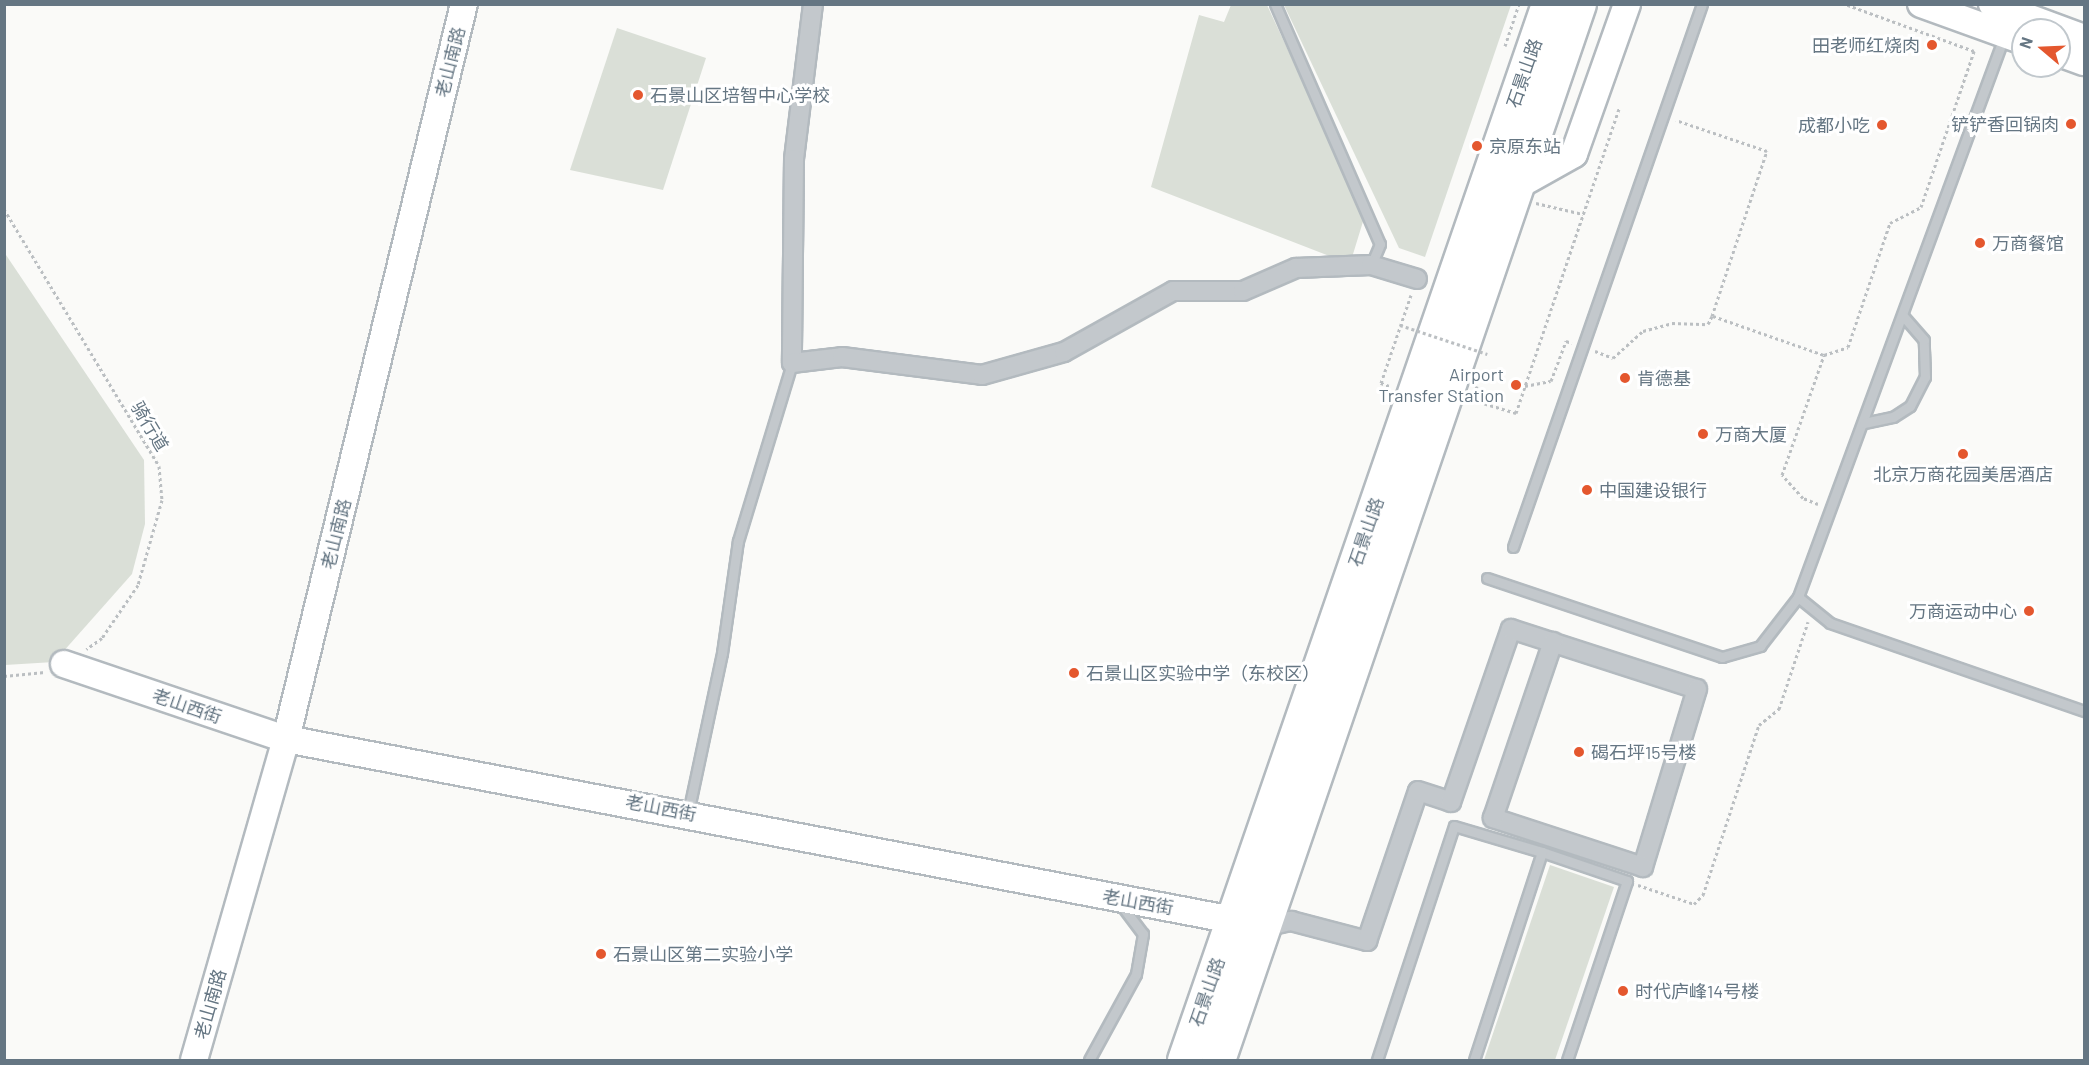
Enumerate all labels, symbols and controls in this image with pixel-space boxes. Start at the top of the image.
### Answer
north arrow [2011,18,2071,78]
street label: 老山南路 [431,24,469,100]
place label: 田老师红烧肉 [1812,34,1920,56]
street label: 石景山路 [1502,35,1546,111]
text: N [2015,35,2036,51]
marker: 田老师红烧肉 [1925,38,1939,52]
place label: 石景山区培智中心学校 [650,84,830,106]
marker: 石景山区培智中心学校 [631,88,645,102]
place label: 铲铲香回锅肉 [1951,113,2059,135]
place label: 成都小吃 [1798,114,1870,136]
marker: 铲铲香回锅肉 [2064,117,2078,131]
marker: 成都小吃 [1875,118,1889,132]
place label: 京原东站 [1489,135,1561,157]
marker: 京原东站 [1470,139,1484,153]
place label: 万商餐馆 [1992,232,2064,254]
marker: 万商餐馆 [1973,236,1987,250]
place label: Airport Transfer Station [1379,364,1504,406]
place label: 肯德基 [1637,367,1691,389]
marker: 肯德基 [1618,371,1632,385]
marker: Airport Transfer Station [1509,378,1523,392]
street label: 骑行道 [127,397,173,455]
place label: 万商大厦 [1715,423,1787,445]
marker: 万商大厦 [1696,427,1710,441]
marker: 北京万商花园美居酒店 [1956,447,1970,461]
place label: 北京万商花园美居酒店 [1873,463,2053,485]
place label: 中国建设银行 [1599,479,1707,501]
marker: 中国建设银行 [1580,483,1594,497]
street label: 石景山路 [1344,494,1388,570]
street label: 老山南路 [317,496,355,572]
place label: 万商运动中心 [1909,600,2017,622]
marker: 万商运动中心 [2022,604,2036,618]
place label: 石景山区实验中学（东校区） [1086,662,1320,684]
marker: 石景山区实验中学（东校区） [1067,666,1081,680]
street label: 老山西街 [149,684,225,728]
place label: 碣石坪15号楼 [1591,741,1697,763]
marker: 碣石坪15号楼 [1572,745,1586,759]
street label: 老山西街 [624,791,698,825]
street label: 老山西街 [1101,885,1175,919]
place label: 石景山区第二实验小学 [613,943,793,965]
marker: 石景山区第二实验小学 [594,947,608,961]
street label: 石景山路 [1185,954,1229,1030]
street label: 老山南路 [190,966,230,1042]
place label: 时代庐峰14号楼 [1635,980,1759,1002]
marker: 时代庐峰14号楼 [1616,984,1630,998]

